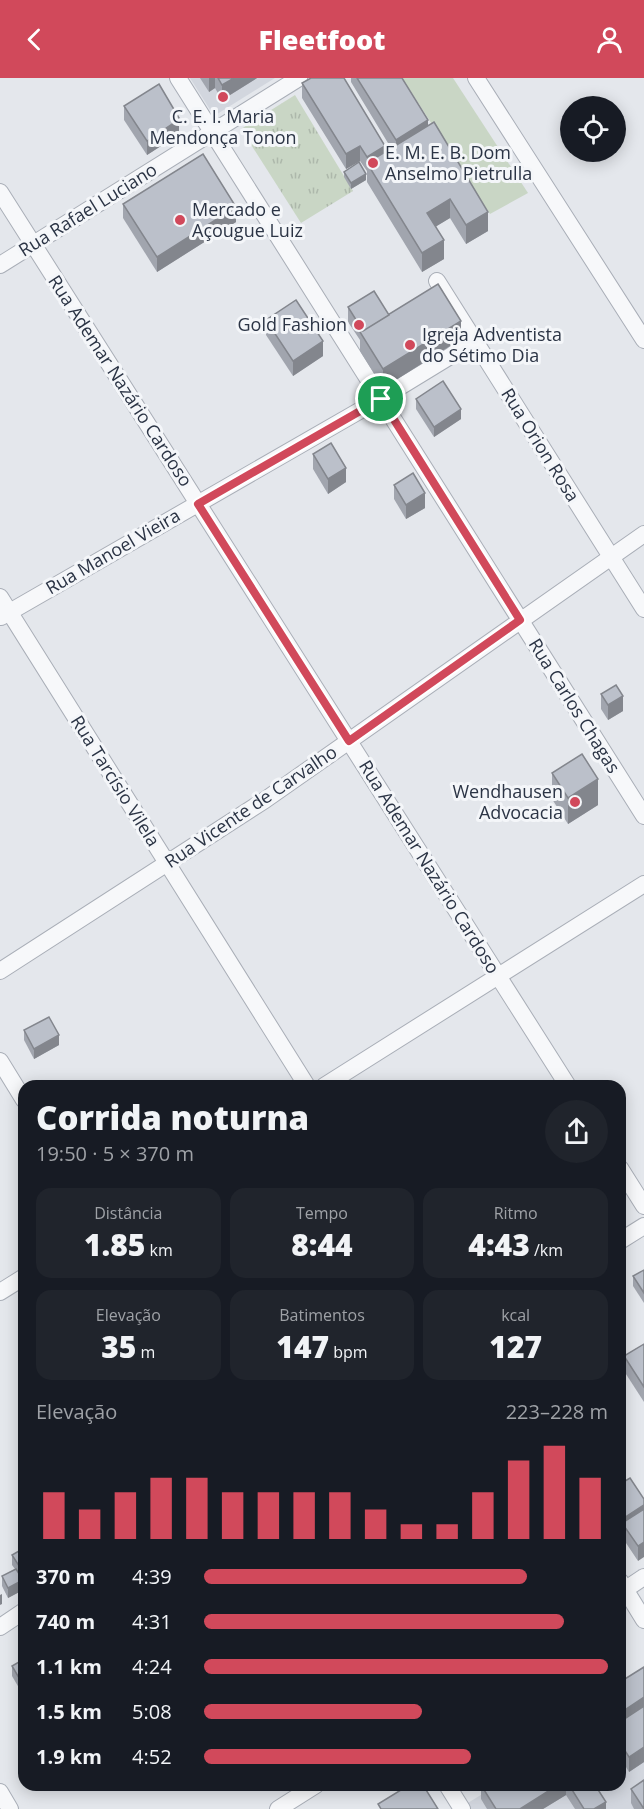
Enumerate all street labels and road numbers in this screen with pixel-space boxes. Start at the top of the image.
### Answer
street label: Rua Rafael Luciano [14,157,161,261]
street label: Rua Ademar Nazário Cardoso [43,270,198,491]
street label: Rua Orion Rosa [496,383,585,506]
street label: Rua Manoel Vieira [41,503,184,599]
street label: Rua Carlos Chagas [524,633,626,778]
street label: Rua Tarcísio Vilela [66,710,166,851]
street label: Rua Vicente de Carvalho [160,739,341,873]
street label: Rua Ademar Nazário Cardoso [354,755,506,978]

